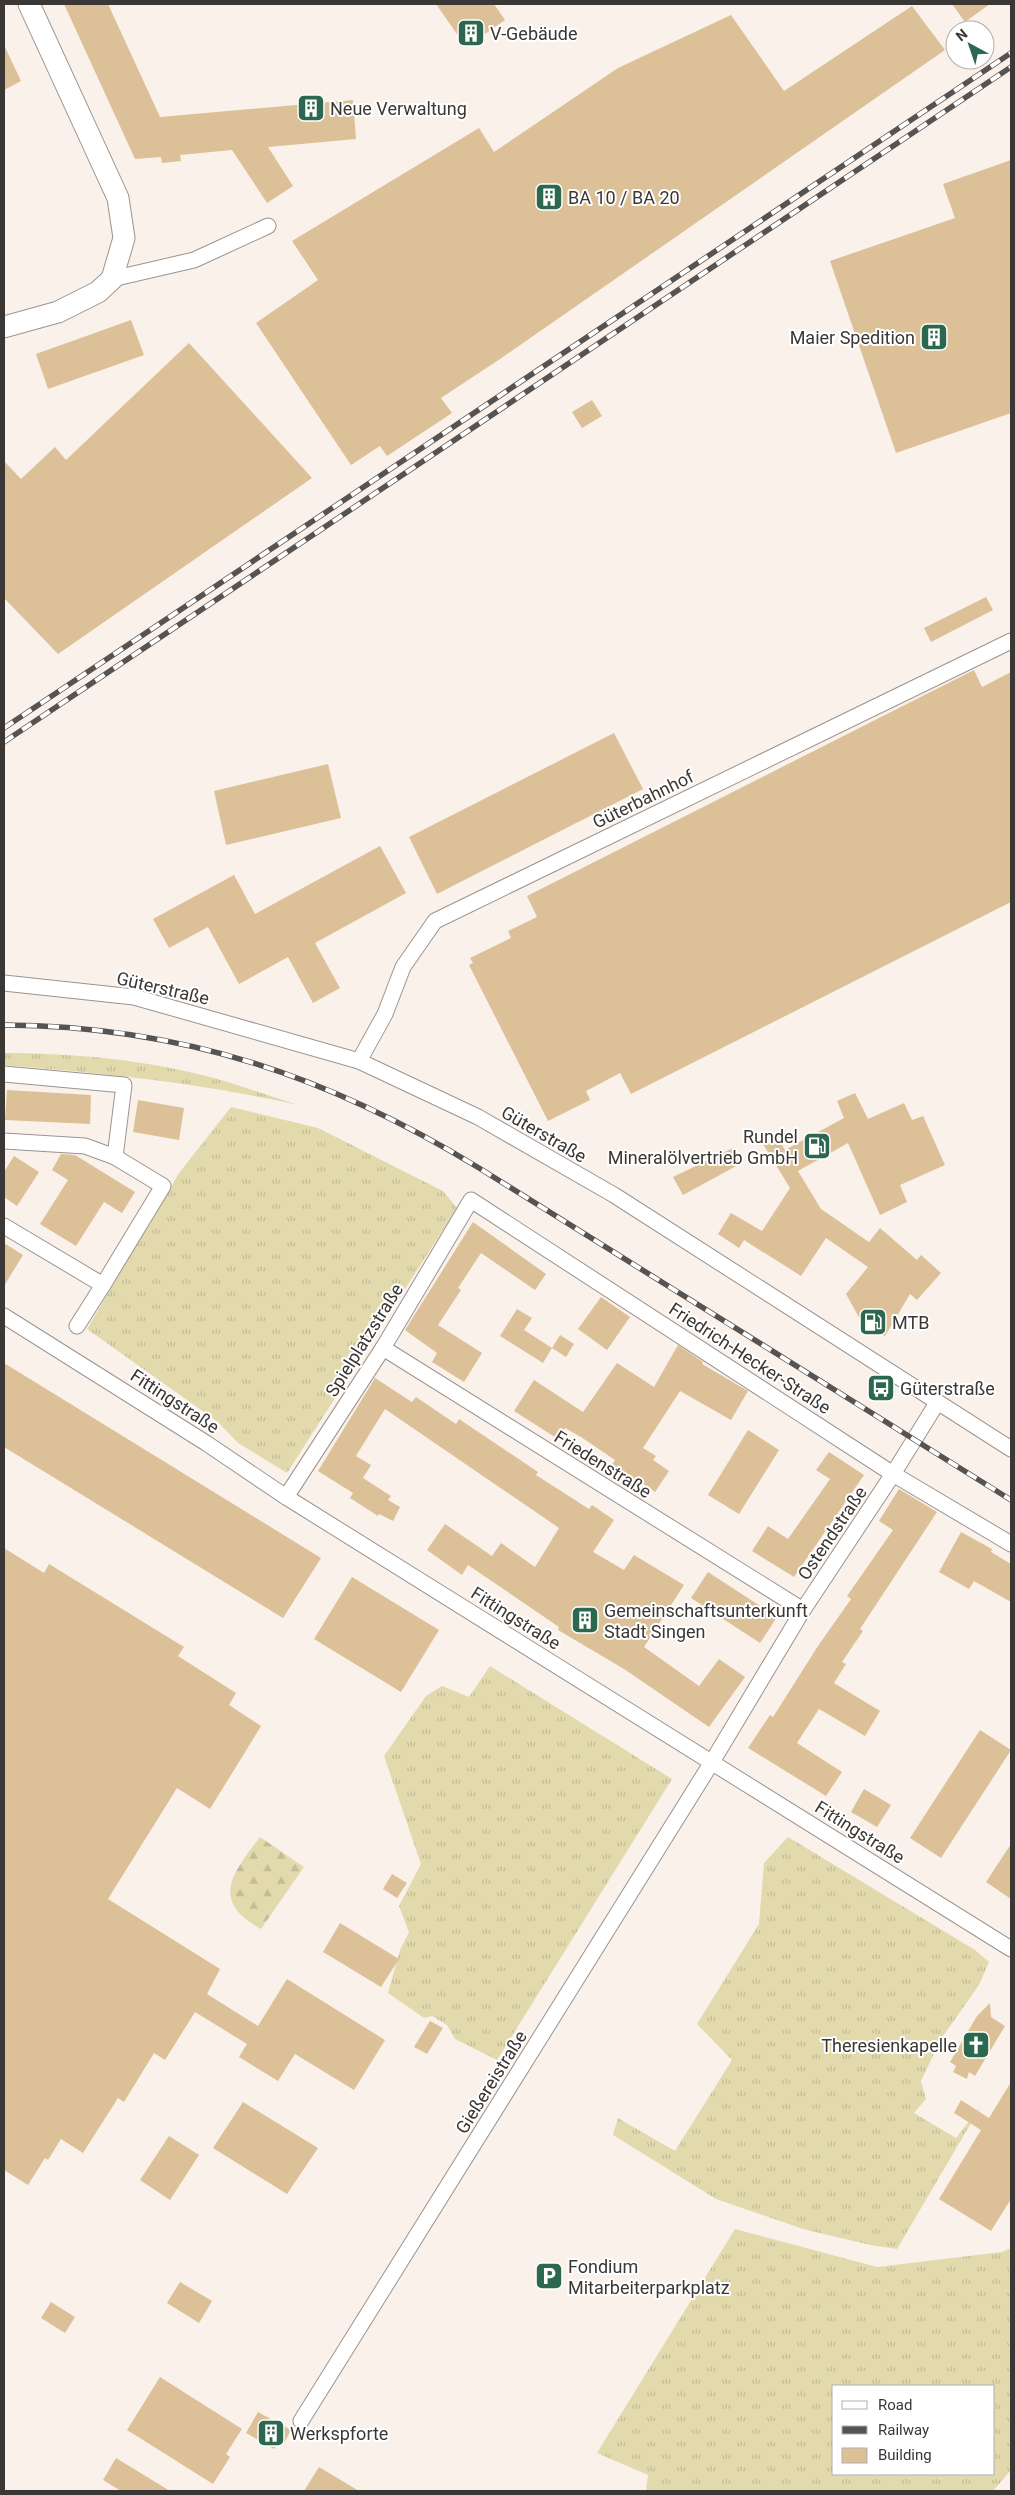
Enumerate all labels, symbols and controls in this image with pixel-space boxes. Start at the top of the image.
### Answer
building icon: V-Gebäude [456,18,486,48]
north arrow [945,20,995,70]
place label: V-Gebäude [490,23,577,44]
text: N [953,26,971,44]
building icon: Neue Verwaltung [296,93,326,123]
place label: Neue Verwaltung [330,98,467,119]
building icon: BA 10 / BA 20 [534,182,564,212]
place label: BA 10 / BA 20 [568,187,680,208]
building icon: Maier Spedition [919,322,949,352]
place label: Maier Spedition [790,327,915,348]
street label: Güterbahnhof [589,765,698,833]
street label: Güterstraße [115,967,211,1009]
street label: Güterstraße [498,1101,590,1167]
place label: Rundel Mineralölvertrieb GmbH [608,1126,798,1168]
fuel station icon: Rundel Mineralölvertrieb GmbH [802,1131,832,1161]
street label: Spielplatzstraße [321,1280,407,1400]
street label: Friedrich-Hecker-Straße [665,1298,835,1418]
fuel station icon: MTB [858,1307,888,1337]
place label: MTB [892,1312,929,1333]
street label: Fittingstraße [127,1365,223,1437]
bus stop icon: Güterstraße [866,1373,896,1403]
place label: Güterstraße [900,1378,995,1399]
street label: Friedenstraße [551,1426,655,1502]
street label: Ostendstraße [793,1482,871,1584]
street label: Fittingstraße [467,1582,565,1654]
place label: Gemeinschaftsunterkunft Stadt Singen [604,1600,808,1642]
building icon: Gemeinschaftsunterkunft Stadt Singen [570,1605,600,1635]
street label: Fittingstraße [811,1796,909,1868]
street label: Gießereistraße [451,2027,531,2137]
church icon: Theresienkapelle [961,2030,991,2060]
place label: Theresienkapelle [821,2035,957,2056]
place label: Fondium Mitarbeiterparkplatz [568,2256,730,2298]
parking icon: Fondium Mitarbeiterparkplatz [534,2261,564,2291]
legend [832,2385,995,2475]
text: Road [878,2396,912,2414]
building icon: Werkspforte [256,2418,286,2448]
text: Railway [878,2421,929,2439]
place label: Werkspforte [290,2423,388,2444]
text: Building [878,2446,932,2464]

